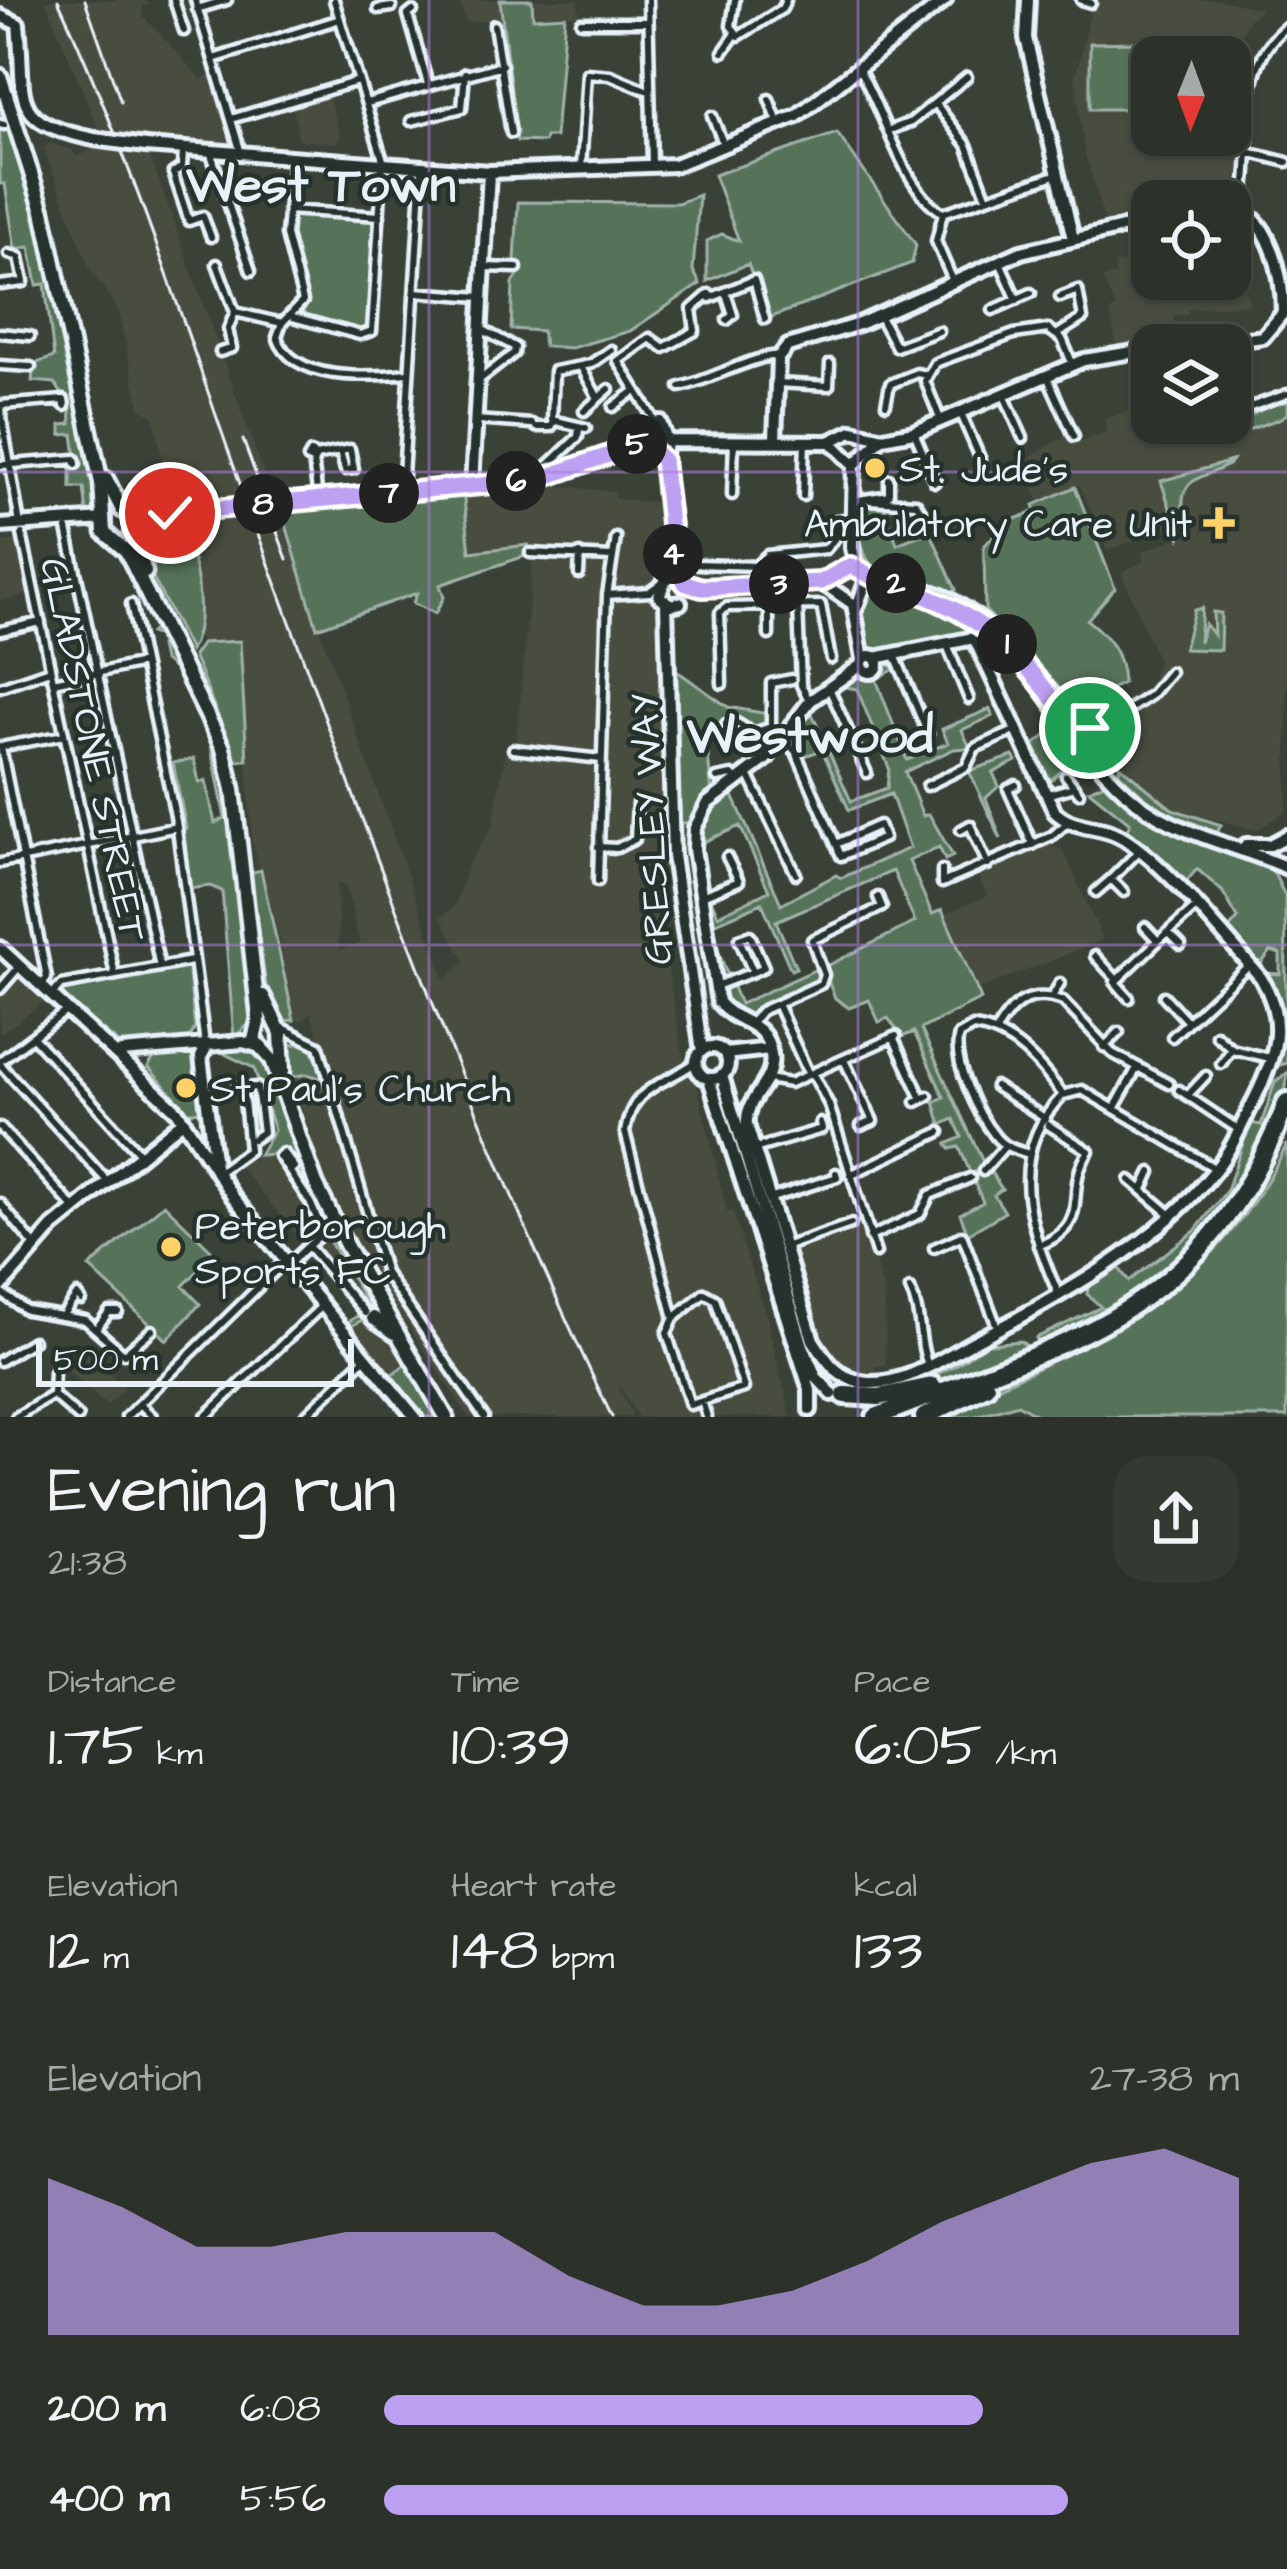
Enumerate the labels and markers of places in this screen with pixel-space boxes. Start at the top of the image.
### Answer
pin: 5 [607,414,667,474]
place label: St. Jude's [899,444,1068,498]
pin: 6 [486,451,546,511]
marker: St. Jude's [862,455,888,481]
pin [119,462,221,564]
pin: 7 [359,463,419,523]
pin: 8 [233,474,293,534]
place label: Ambulatory Care Unit [804,499,1192,554]
marker: Ambulatory Care Unit [1203,507,1235,539]
pin: 4 [643,524,703,584]
pin: 2 [866,553,926,613]
pin: 3 [749,554,809,614]
pin: 1 [977,614,1037,674]
pin [1039,677,1141,779]
place label: St Paul's Church [210,1064,511,1118]
marker: St Paul's Church [173,1075,199,1101]
place label: Peterborough Sports FC [195,1201,446,1300]
marker: Peterborough Sports FC [158,1234,184,1260]

